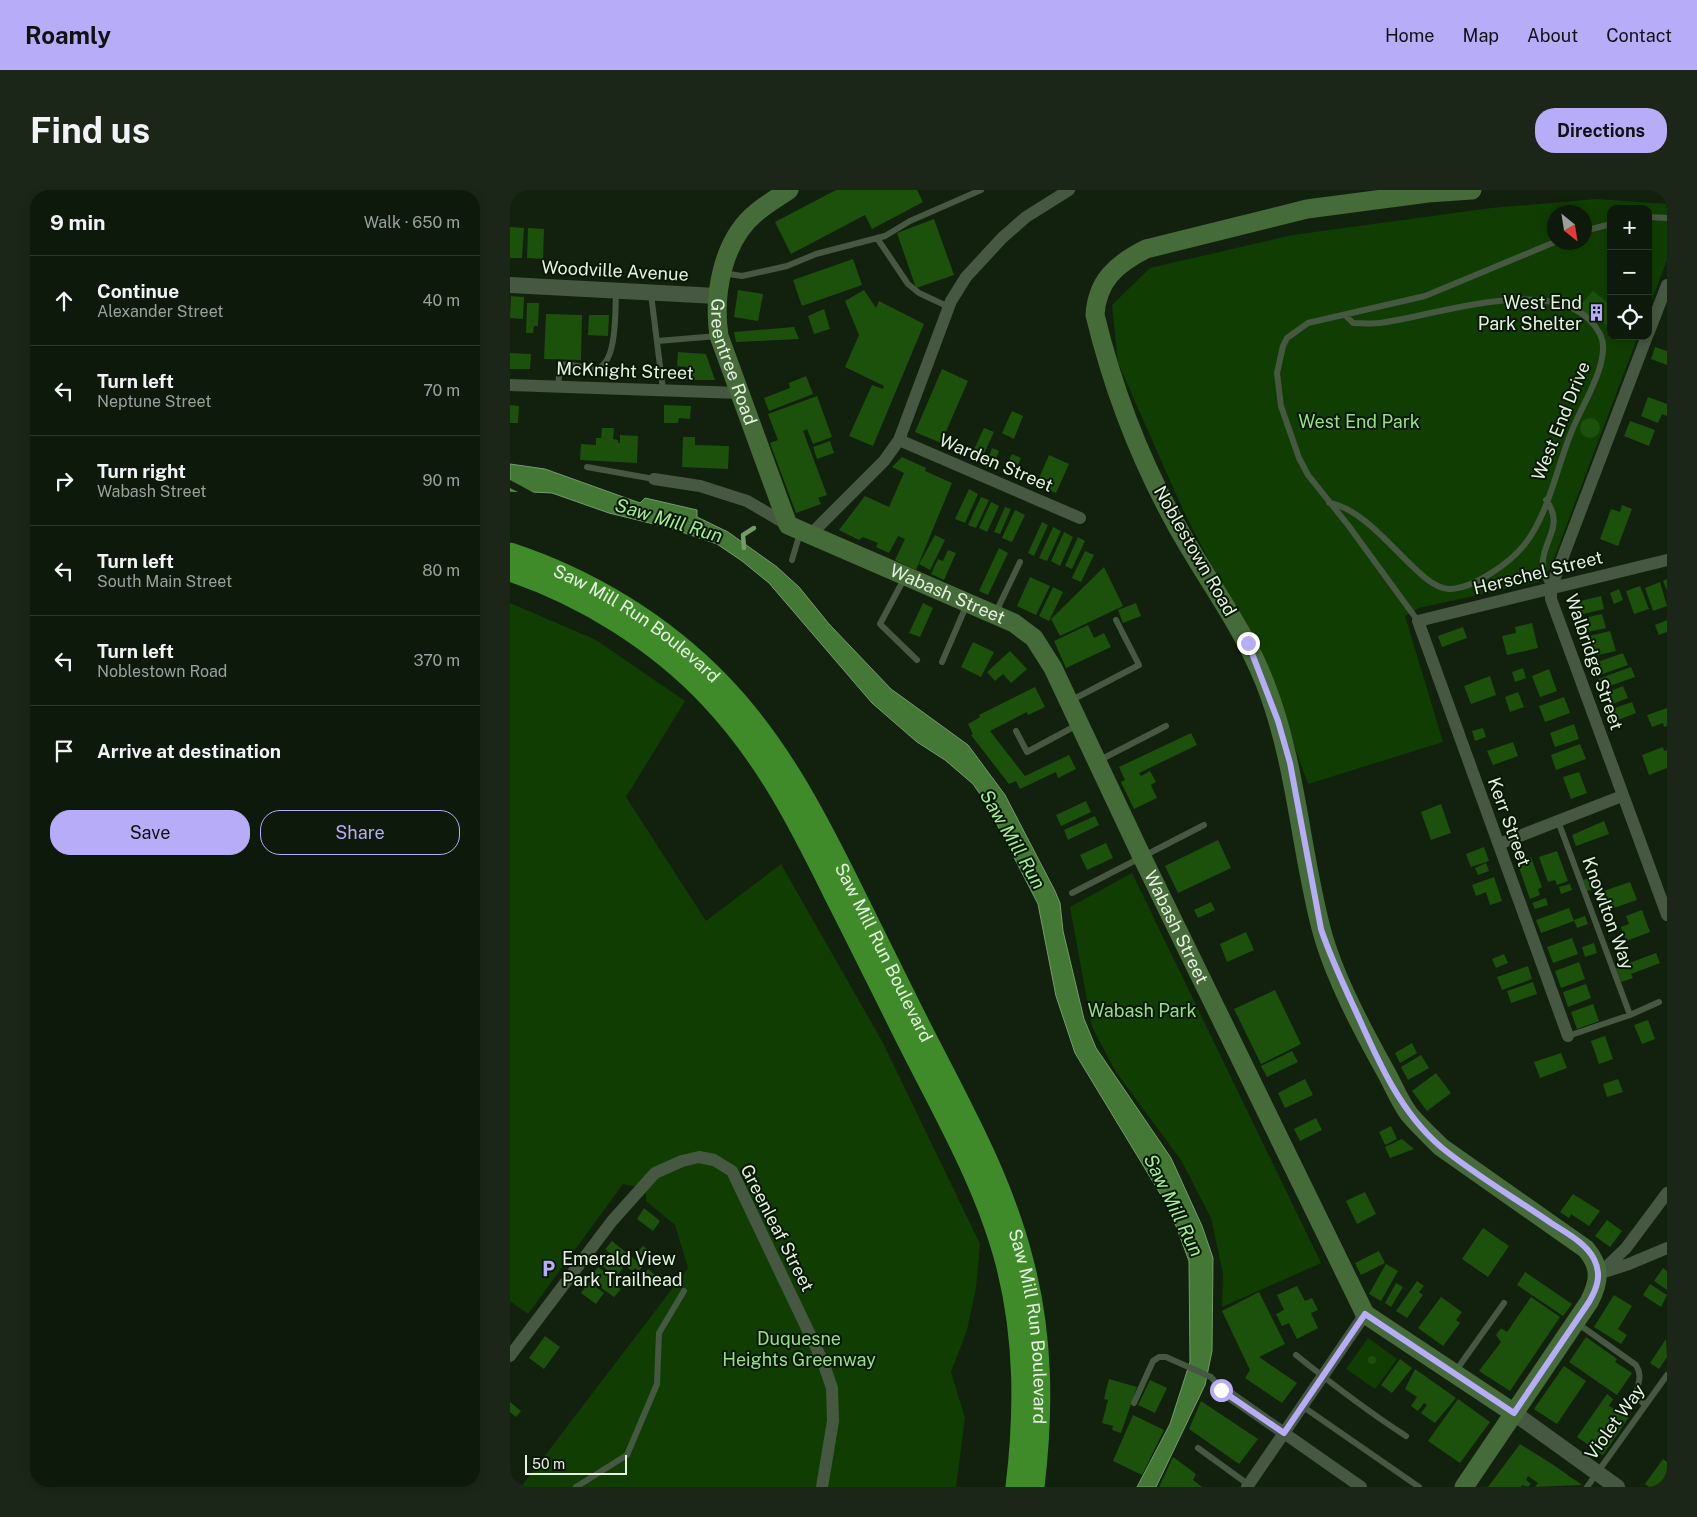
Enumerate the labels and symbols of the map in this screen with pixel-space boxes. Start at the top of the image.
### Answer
north arrow [1547,205,1592,250]
street label: Woodville Avenue [541,256,689,285]
place label: West End Park Shelter [1478,292,1582,334]
street label: Greentree Road [707,298,762,428]
building icon: West End Park Shelter [1586,303,1606,323]
street label: McKnight Street [556,358,694,383]
street label: West End Drive [1527,358,1594,483]
park label: West End Park [1298,411,1420,432]
street label: Warden Street [936,429,1056,496]
street label: Noblestown Road [1150,482,1241,620]
water label: Saw Mill Run [613,493,725,547]
street label: Herschel Street [1471,546,1605,599]
street label: Saw Mill Run Boulevard [550,560,725,687]
street label: Wabash Street [887,560,1008,628]
street label: Walbridge Street [1561,591,1628,733]
route end [1237,632,1260,655]
street label: Kerr Street [1484,775,1535,869]
water label: Saw Mill Run [976,785,1050,893]
street label: Knowlton Way [1578,854,1639,972]
street label: Saw Mill Run Boulevard [831,859,937,1045]
street label: Wabash Street [1140,867,1213,987]
park label: Wabash Park [1087,1000,1197,1021]
water label: Saw Mill Run [1140,1150,1208,1260]
street label: Greenleaf Street [736,1161,819,1295]
street label: Saw Mill Run Boulevard [1004,1226,1051,1424]
place label: Emerald View Park Trailhead [562,1248,683,1290]
parking icon: Emerald View Park Trailhead [538,1259,558,1279]
park label: Duquesne Heights Greenway [722,1328,876,1370]
route start [1210,1379,1233,1402]
street label: Violet Way [1580,1380,1649,1464]
scale bar [525,1452,628,1475]

